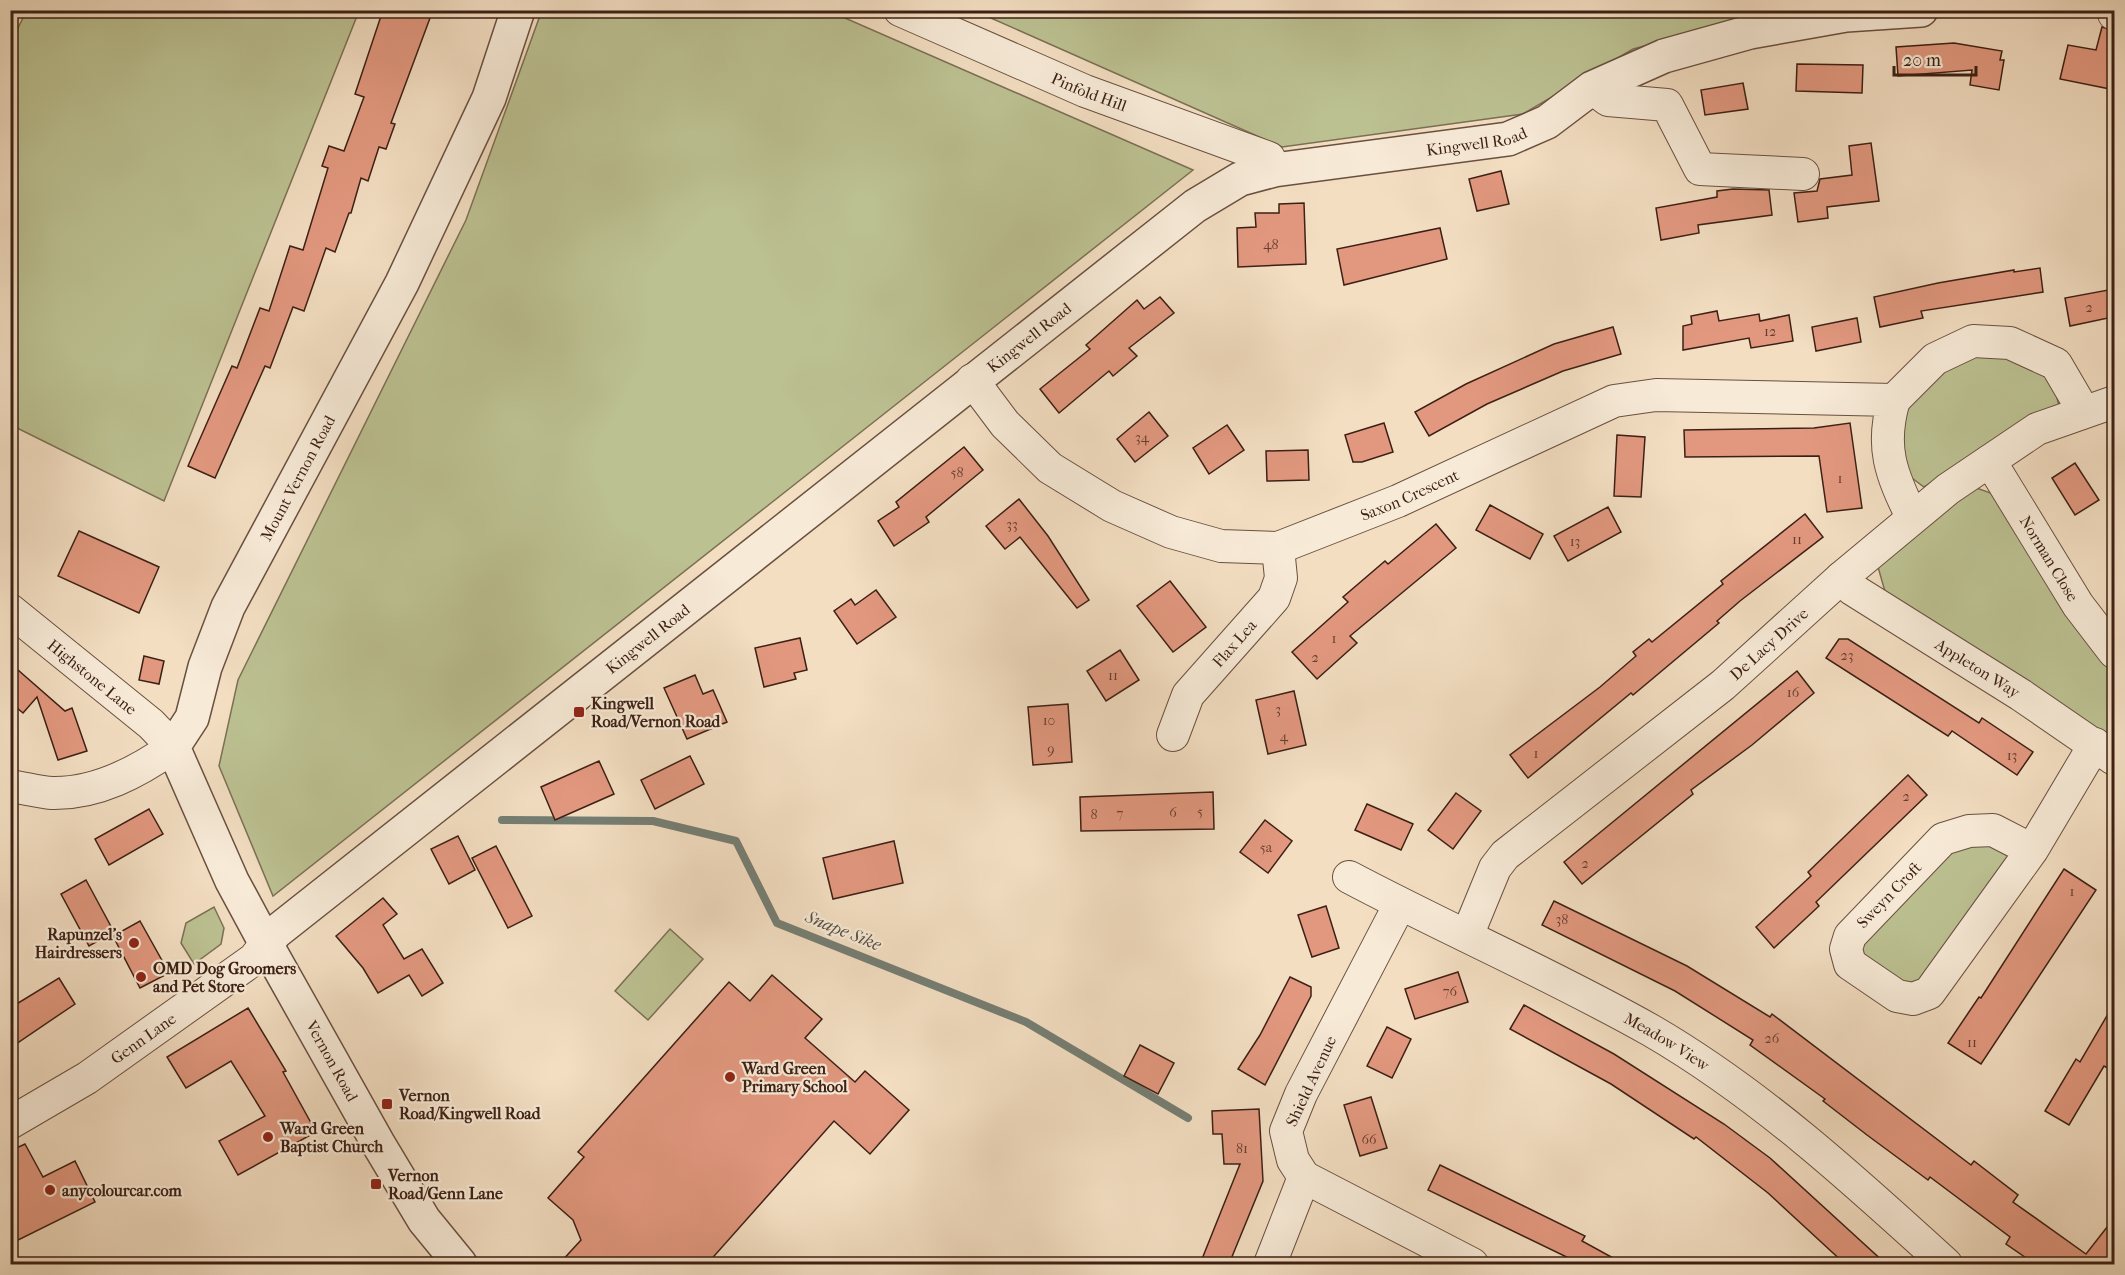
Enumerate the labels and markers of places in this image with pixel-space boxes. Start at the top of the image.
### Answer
place label: Kingwell Road/Vernon Road [591,694,722,731]
marker: Kingwell Road/Vernon Road [572,705,586,719]
place label: Rapunzel's Hairdressers [35,925,122,962]
marker: Rapunzel's Hairdressers [127,936,141,950]
place label: OMD Dog Groomers and Pet Store [153,959,296,996]
marker: OMD Dog Groomers and Pet Store [134,970,148,984]
place label: Ward Green Primary School [741,1059,848,1097]
marker: Ward Green Primary School [723,1070,737,1084]
place label: Vernon Road/Kingwell Road [398,1086,542,1124]
marker: Vernon Road/Kingwell Road [380,1097,394,1111]
place label: Ward Green Baptist Church [279,1119,384,1157]
marker: Ward Green Baptist Church [261,1130,275,1144]
place label: Vernon Road/Genn Lane [387,1166,503,1203]
marker: Vernon Road/Genn Lane [369,1177,383,1191]
place label: anycolourcar.com [62,1181,183,1201]
marker: anycolourcar.com [43,1183,57,1197]

